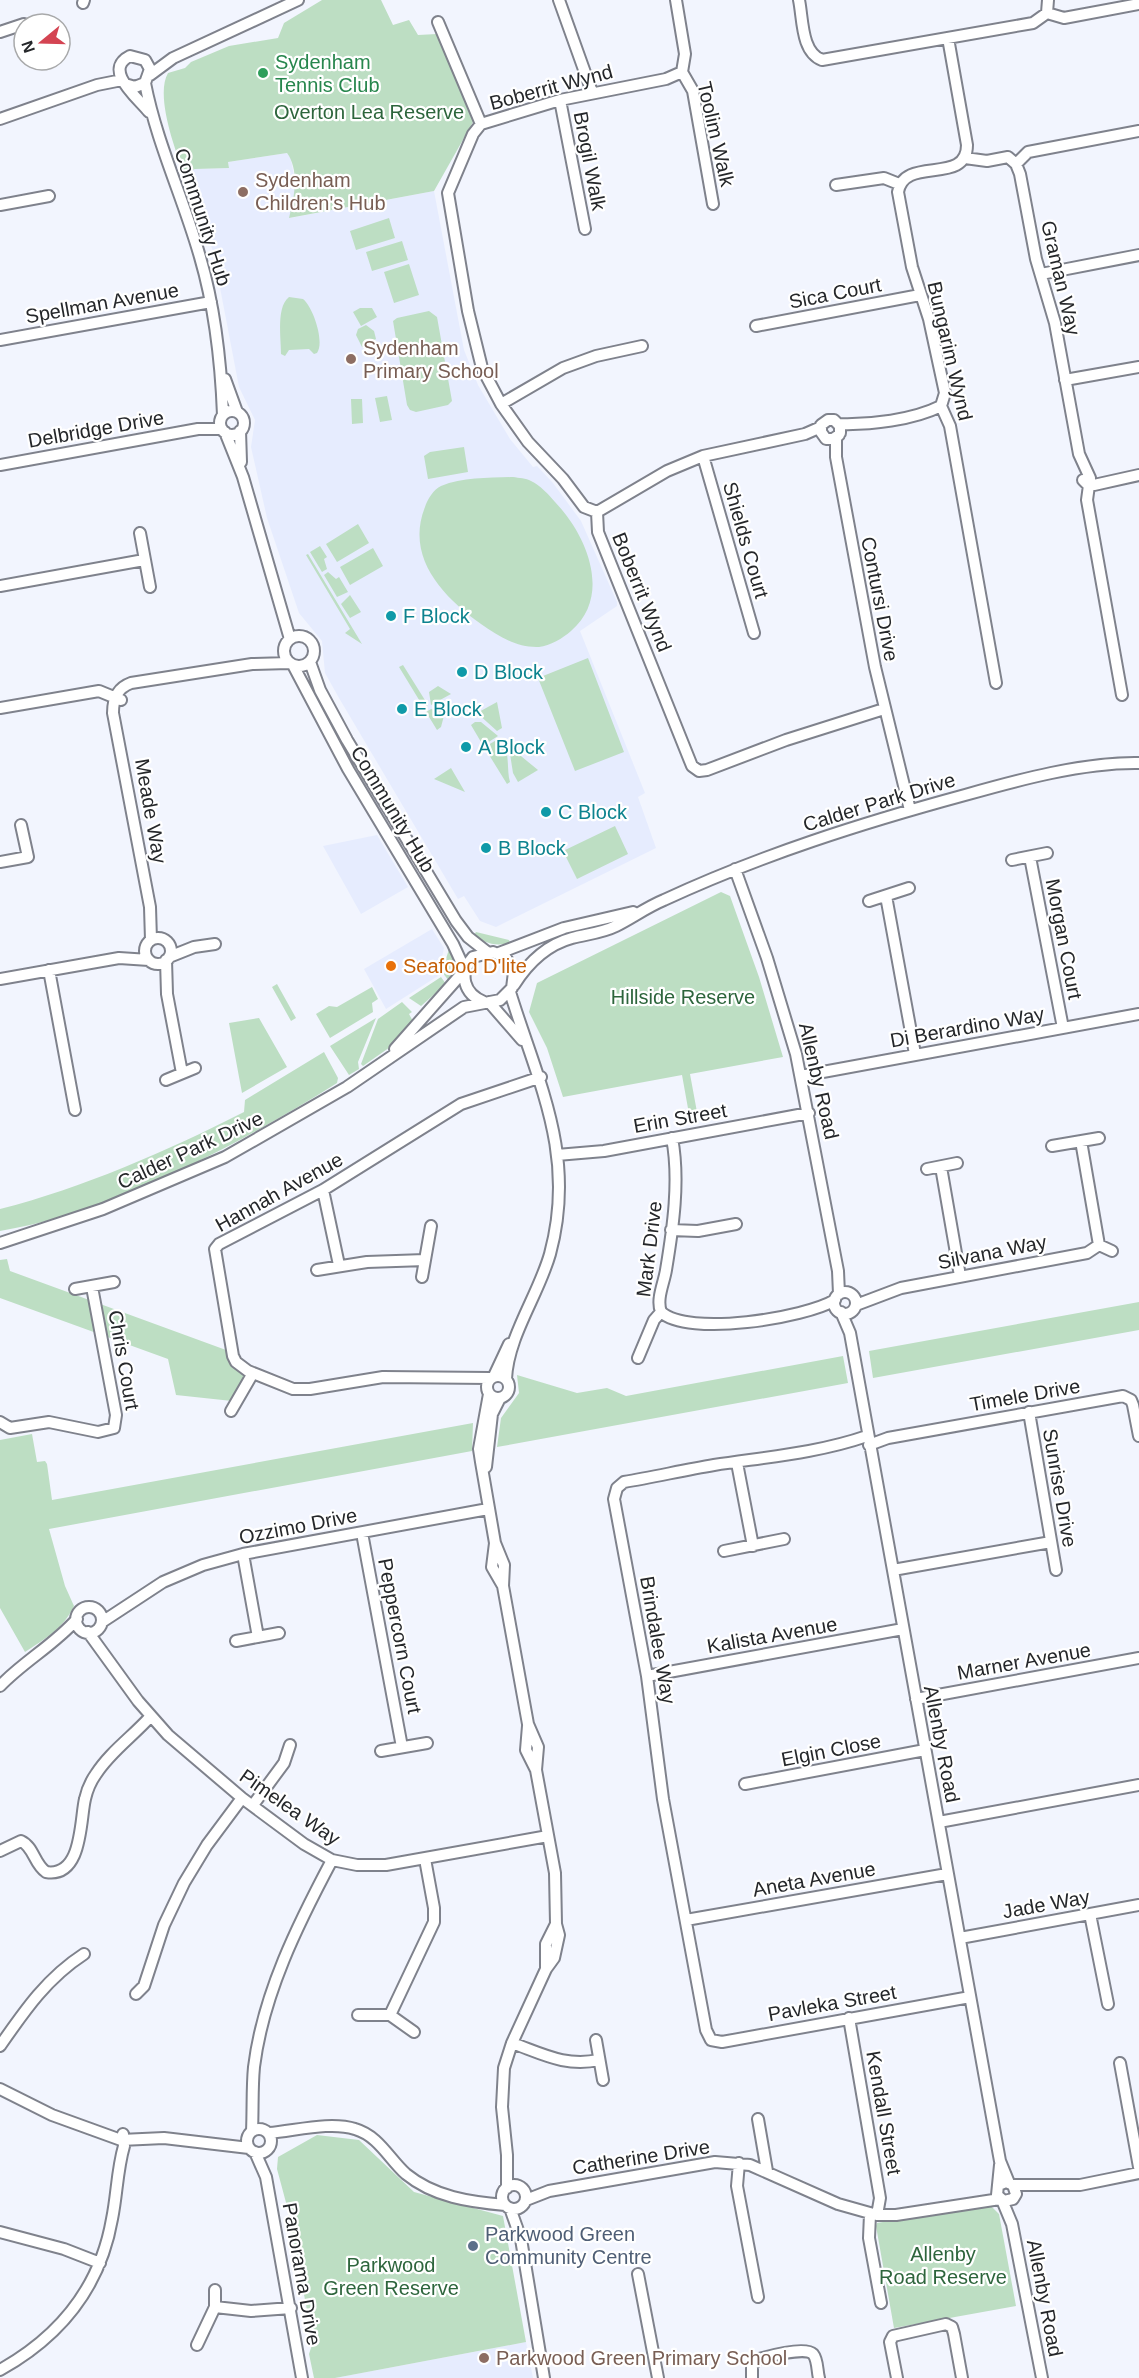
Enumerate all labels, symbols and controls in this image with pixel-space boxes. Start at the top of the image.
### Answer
north arrow [12,12,72,72]
text: N [18,38,38,55]
place label: Sydenham Tennis Club [275,51,380,96]
street label: Boberrit Wynd [487,60,615,114]
marker: Sydenham Tennis Club [256,66,270,80]
street label: Toolim Walk [693,79,739,190]
park label: Overton Lea Reserve [274,101,464,123]
street label: Brogil Walk [570,110,611,213]
street label: Community Hub [170,145,236,289]
place label: Sydenham Children's Hub [255,169,386,214]
marker: Sydenham Children's Hub [236,185,250,199]
street label: Graman Way [1037,218,1085,338]
street label: Sica Court [787,273,883,313]
street label: Spellman Avenue [24,279,180,327]
street label: Bungarim Wynd [923,279,977,423]
place label: Sydenham Primary School [363,337,499,382]
marker: Sydenham Primary School [344,352,358,366]
street label: Delbridge Drive [26,406,166,452]
street label: Shields Court [719,479,773,601]
street label: Boberrit Wynd [608,529,676,655]
street label: Contursi Drive [857,535,903,663]
place label: F Block [403,605,471,627]
marker: F Block [384,609,398,623]
place label: D Block [474,661,544,683]
marker: D Block [455,665,469,679]
place label: E Block [414,698,483,720]
marker: E Block [395,702,409,716]
place label: A Block [478,736,546,758]
marker: A Block [459,740,473,754]
street label: Community Hub [347,742,439,876]
street label: Meade Way [131,757,171,865]
street label: Calder Park Drive [800,768,958,836]
place label: C Block [558,801,628,823]
marker: C Block [539,805,553,819]
place label: B Block [498,837,567,859]
marker: B Block [479,841,493,855]
street label: Morgan Court [1042,877,1087,1002]
place label: Seafood D'lite [403,955,527,977]
marker: Seafood D'lite [384,959,398,973]
park label: Hillside Reserve [611,986,755,1008]
street label: Di Berardino Way [888,1003,1046,1051]
street label: Allenby Road [795,1021,843,1141]
street label: Erin Street [632,1099,729,1137]
street label: Calder Park Drive [114,1107,266,1193]
street label: Hannah Avenue [212,1148,346,1236]
street label: Mark Drive [632,1200,666,1298]
street label: Silvana Way [936,1231,1048,1273]
street label: Chris Court [104,1308,144,1412]
street label: Timele Drive [968,1374,1082,1416]
street label: Sunrise Drive [1039,1427,1081,1549]
street label: Ozzimo Drive [237,1504,359,1548]
street label: Peppercorn Court [374,1556,426,1716]
street label: Brindalee Way [636,1574,680,1706]
street label: Kalista Avenue [705,1613,839,1657]
street label: Marner Avenue [955,1638,1093,1684]
street label: Allenby Road [920,1684,964,1804]
street label: Elgin Close [779,1730,883,1770]
street label: Pimelea Way [236,1764,344,1850]
street label: Aneta Avenue [751,1857,877,1901]
street label: Jade Way [1001,1886,1091,1922]
street label: Pavleka Street [766,1981,898,2025]
street label: Kendall Street [862,2049,906,2177]
street label: Catherine Drive [571,2135,711,2179]
street label: Panorama Drive [279,2201,325,2347]
place label: Parkwood Green Community Centre [485,2223,652,2268]
street label: Allenby Road [1023,2238,1067,2358]
marker: Parkwood Green Community Centre [466,2239,480,2253]
park label: Allenby Road Reserve [879,2243,1007,2288]
park label: Parkwood Green Reserve [323,2254,459,2299]
place label: Parkwood Green Primary School [496,2347,787,2369]
marker: Parkwood Green Primary School [477,2351,491,2365]

